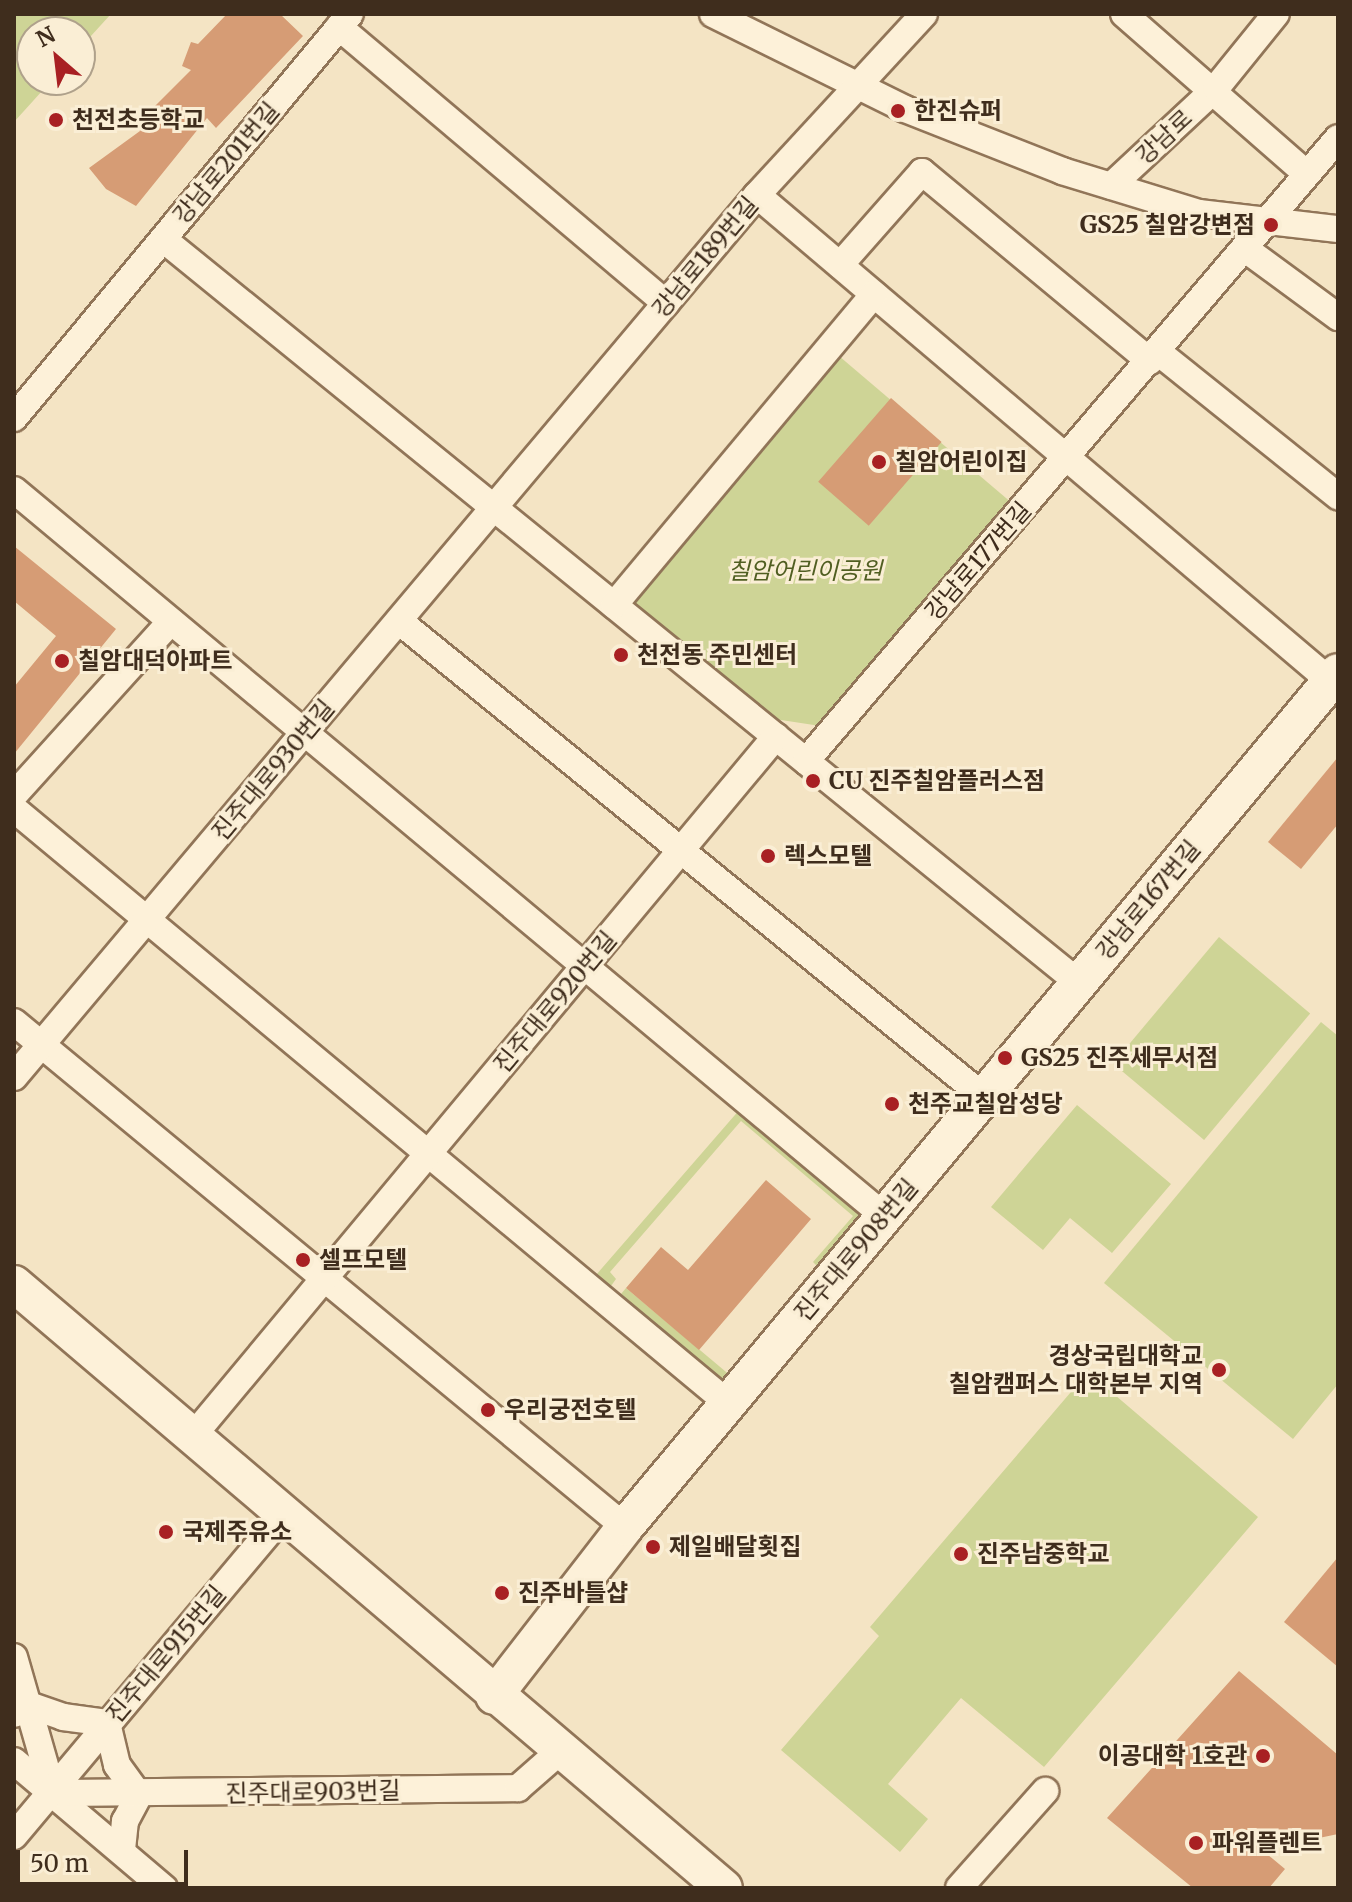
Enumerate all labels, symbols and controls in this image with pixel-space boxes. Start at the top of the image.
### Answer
north arrow [16,16,96,96]
text: N [31,20,60,53]
street label: 강남로201번길 [167,96,285,230]
place label: 한진슈퍼 [914,97,1002,125]
marker: 한진슈퍼 [889,102,907,120]
street label: 강남로 [1130,104,1198,170]
place label: 천전초등학교 [72,106,204,134]
marker: 천전초등학교 [47,111,65,129]
street label: 강남로189번길 [646,191,764,323]
place label: GS25 칠암강변점 [1080,211,1255,239]
marker: GS25 칠암강변점 [1262,216,1280,234]
place label: 칠암어린이집 [895,448,1027,476]
marker: 칠암어린이집 [870,453,888,471]
street label: 강남로177번길 [919,496,1037,626]
park label: 칠암어린이공원 [728,557,882,585]
place label: 천전동 주민센터 [637,641,797,669]
marker: 천전동 주민센터 [612,646,630,664]
place label: 칠암대덕아파트 [78,647,233,675]
marker: 칠암대덕아파트 [53,652,71,670]
street label: 진주대로930번길 [206,694,340,846]
place label: CU 진주칠암플러스점 [829,767,1045,795]
marker: CU 진주칠암플러스점 [804,772,822,790]
street label: 강남로167번길 [1090,835,1206,965]
place label: 렉스모텔 [784,842,872,870]
marker: 렉스모텔 [759,847,777,865]
street label: 진주대로920번길 [488,926,622,1078]
place label: GS25 진주세무서점 [1021,1044,1218,1072]
marker: GS25 진주세무서점 [996,1049,1014,1067]
place label: 천주교칠암성당 [908,1090,1063,1118]
marker: 천주교칠암성당 [883,1095,901,1113]
street label: 진주대로908번길 [788,1173,924,1327]
place label: 셀프모텔 [319,1246,407,1274]
marker: 셀프모텔 [294,1251,312,1269]
place label: 경상국립대학교 칠암캠퍼스 대학본부 지역 [949,1342,1203,1398]
marker: 경상국립대학교 칠암캠퍼스 대학본부 지역 [1210,1361,1228,1379]
place label: 우리궁전호텔 [504,1396,636,1424]
marker: 우리궁전호텔 [479,1401,497,1419]
place label: 국제주유소 [182,1518,292,1546]
marker: 국제주유소 [157,1523,175,1541]
place label: 제일배달횟집 [669,1533,801,1561]
marker: 제일배달횟집 [644,1538,662,1556]
place label: 진주남중학교 [977,1540,1109,1568]
marker: 진주남중학교 [952,1545,970,1563]
place label: 진주바틀샵 [518,1579,628,1607]
street label: 진주대로915번길 [100,1580,232,1728]
marker: 진주바틀샵 [493,1584,511,1602]
place label: 이공대학 1호관 [1098,1742,1247,1770]
marker: 이공대학 1호관 [1254,1747,1272,1765]
street label: 진주대로903번길 [225,1776,401,1808]
place label: 파워플렌트 [1212,1829,1322,1857]
scale bar [20,1834,192,1884]
marker: 파워플렌트 [1187,1834,1205,1852]
text: 50 m [30,1848,89,1879]

